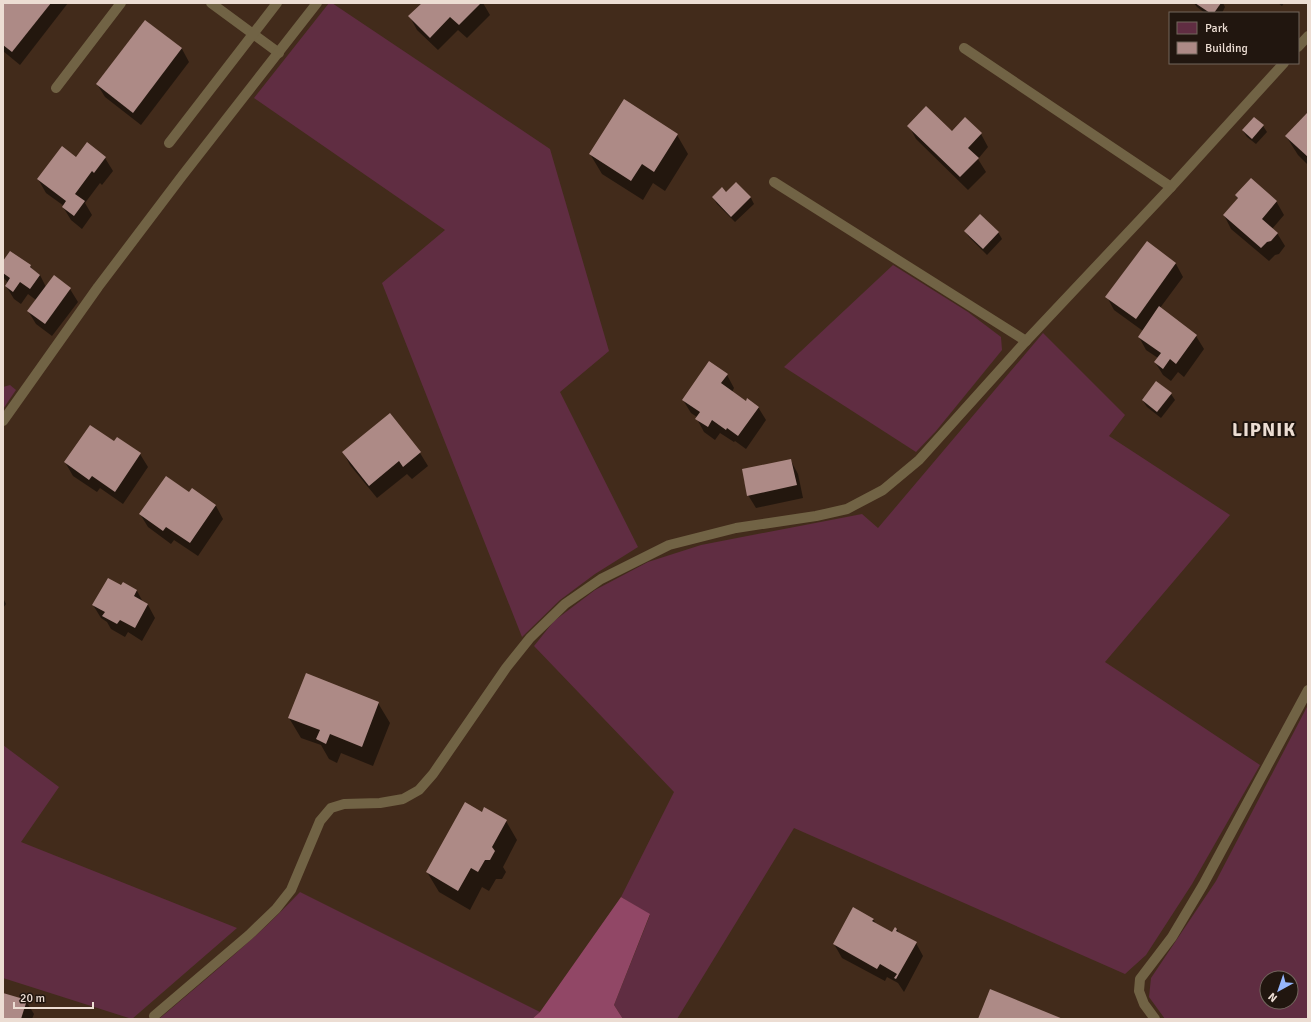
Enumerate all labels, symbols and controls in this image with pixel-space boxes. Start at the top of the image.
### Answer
legend [1169,12,1299,64]
text: Park [1205,21,1228,36]
text: Building [1205,41,1248,56]
district label: LIPNIK [1232,418,1296,442]
north arrow [1259,970,1299,1010]
scale bar [14,984,93,1010]
text: N [1266,990,1280,1005]
text: 20 m [20,991,45,1006]

